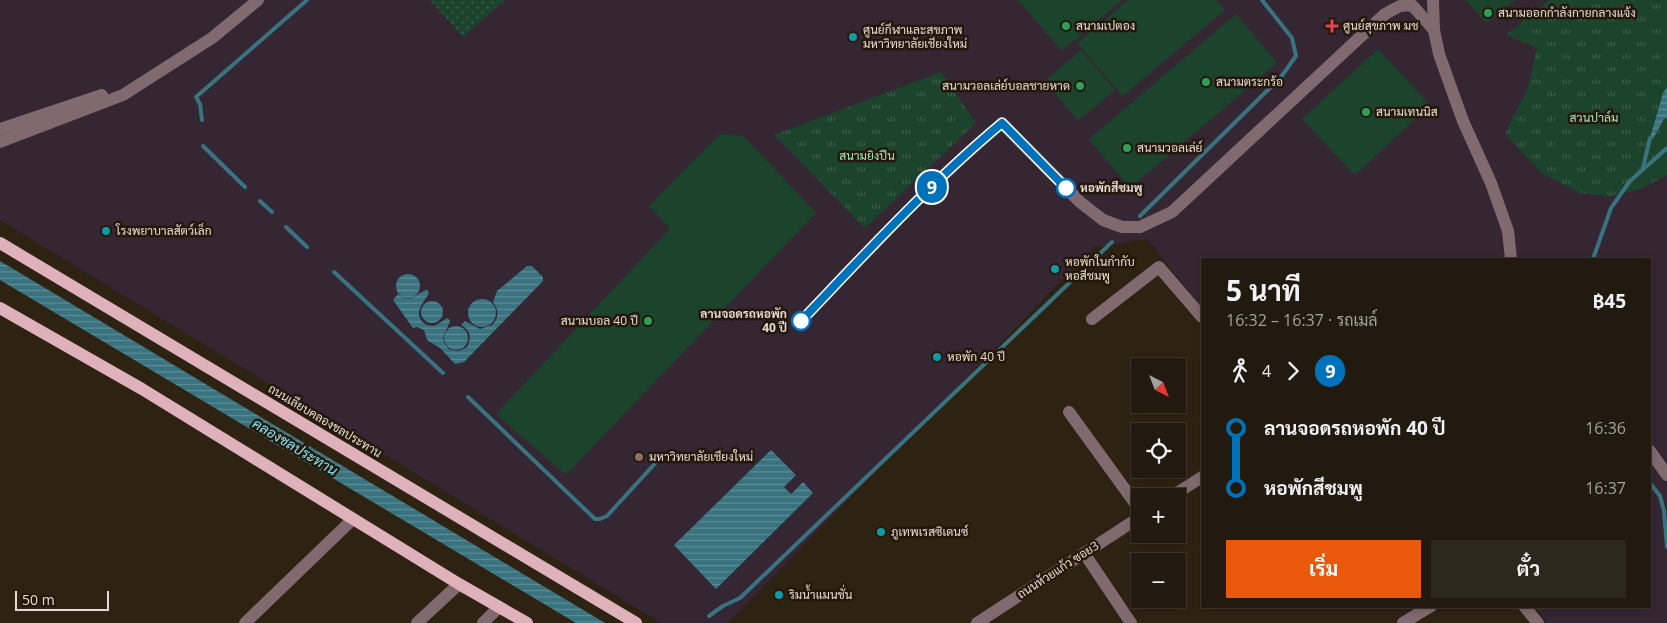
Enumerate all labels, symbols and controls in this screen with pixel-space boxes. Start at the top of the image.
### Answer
place label: สนามออกกำลังกายกลางแจ้ง [1498,4,1636,21]
marker: สนามออกกำลังกายกลางแจ้ง [1482,7,1494,19]
place label: สนามเปตอง [1076,17,1135,34]
place label: ศูนย์สุขภาพ มช [1343,17,1418,35]
marker: ศูนย์สุขภาพ มช [1325,19,1339,33]
marker: สนามเปตอง [1060,20,1072,32]
place label: ศูนย์กีฬาและสุขภาพ มหาวิทยาลัยเชียงใหม่ [863,21,967,52]
marker: ศูนย์กีฬาและสุขภาพ มหาวิทยาลัยเชียงใหม่ [847,31,859,43]
place label: สนามตระกร้อ [1216,73,1283,90]
marker: สนามตระกร้อ [1200,76,1212,88]
place label: สนามวอลเล่ย์บอลชายหาด [942,77,1070,94]
marker: สนามวอลเล่ย์บอลชายหาด [1074,80,1086,92]
place label: สนามเทนนิส [1376,103,1438,120]
marker: สนามเทนนิส [1360,106,1372,118]
park label: สวนปาล์ม [1570,109,1618,126]
place label: สนามวอลเล่ย์ [1137,139,1203,156]
marker: สนามวอลเล่ย์ [1121,142,1133,154]
park label: สนามยิงปืน [839,147,895,164]
line badge: 9 [916,171,948,203]
text: 9 [927,175,937,199]
marker: หอพักสีชมพู [1056,178,1076,198]
place label: หอพักสีชมพู [1080,179,1143,196]
place label: โรงพยาบาลสัตว์เล็ก [115,222,212,239]
marker: โรงพยาบาลสัตว์เล็ก [100,225,112,237]
place label: หอพักในกำกับ หอสีชมพู [1065,253,1135,284]
marker: หอพักในกำกับ หอสีชมพู [1049,263,1061,275]
text: 5 นาที [1226,271,1301,309]
text: ฿45 [1593,288,1626,314]
place label: ลานจอดรถหอพัก 40 ปี [700,305,787,336]
text: 16:32 – 16:37 · รถเมล์ [1226,309,1378,331]
marker: ลานจอดรถหอพัก 40 ปี [791,311,811,331]
place label: สนามบอล 40 ปี [561,312,638,329]
marker: สนามบอล 40 ปี [642,315,654,327]
place label: หอพัก 40 ปี [947,348,1005,365]
marker: หอพัก 40 ปี [931,351,943,363]
icon: walk [1226,357,1254,385]
icon: forward [1279,357,1307,385]
north arrow [1131,358,1186,412]
map controls [1131,358,1186,608]
text: 9 [1325,359,1335,383]
text: 4 [1262,360,1271,382]
street label: ถนนเลียบคลองชลประทาน [266,381,384,461]
water label: คลองชลประทาน [250,415,340,479]
text: ลานจอดรถหอพัก 40 ปี [1264,415,1446,441]
text: 16:36 [1585,417,1626,439]
button: locate [1131,423,1186,478]
place label: มหาวิทยาลัยเชียงใหม่ [649,448,753,465]
marker: มหาวิทยาลัยเชียงใหม่ [633,451,645,463]
text: หอพักสีชมพู [1264,475,1363,501]
text: 16:37 [1585,477,1626,499]
button: + [1131,488,1186,543]
place label: ภูเทพเรสซิเดนซ์ [891,523,968,540]
marker: ภูเทพเรสซิเดนซ์ [875,526,887,538]
street label: ถนนห้วยแก้ว ซอย3 [1014,537,1102,602]
button: เริ่ม [1226,540,1421,598]
button: ตั๋ว [1431,540,1626,598]
button: − [1131,553,1186,608]
place label: ริมน้ำแมนชั่น [788,584,853,603]
scale bar [15,588,109,611]
marker: ริมน้ำแมนชั่น [773,589,785,601]
text: 50 m [22,590,55,609]

